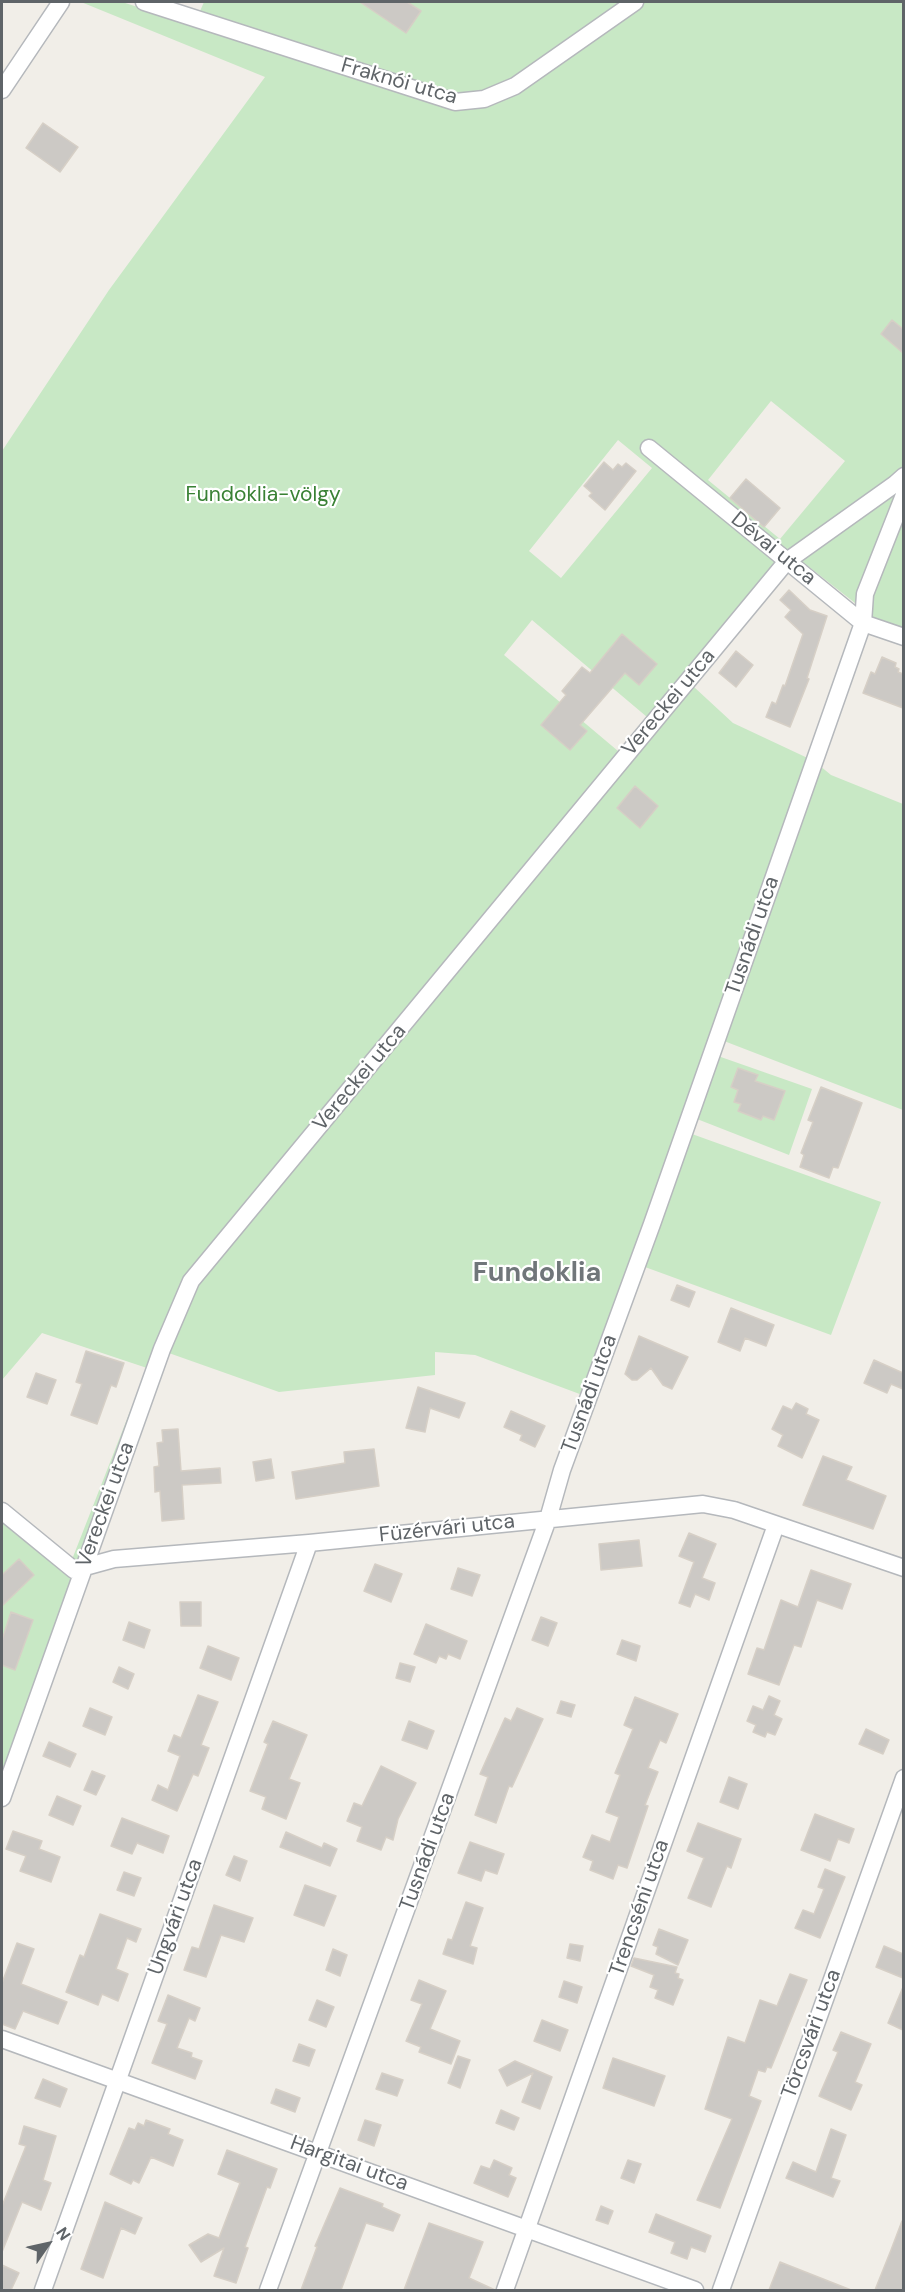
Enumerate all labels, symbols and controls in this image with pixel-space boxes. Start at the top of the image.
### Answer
street label: Fraknói utca [338,53,460,111]
park label: Fundoklia-völgy [185,482,341,508]
street label: Dévai utca [725,507,821,591]
street label: Vereckei utca [617,644,721,762]
street label: Tusnádi utca [721,873,785,999]
street label: Vereckei utca [308,1019,412,1137]
district label: Fundoklia [473,1258,601,1290]
street label: Tusnádi utca [557,1331,623,1457]
street label: Vereckei utca [72,1439,140,1571]
street label: Füzérvári utca [378,1509,516,1549]
street label: Tusnádi utca [395,1789,461,1915]
street label: Trencséni utca [605,1837,675,1979]
street label: Ungvári utca [143,1856,209,1978]
street label: Törcsvári utca [777,1966,847,2102]
street label: Hargitai utca [287,2131,411,2197]
north arrow [18,2214,78,2274]
text: N [51,2223,75,2244]

